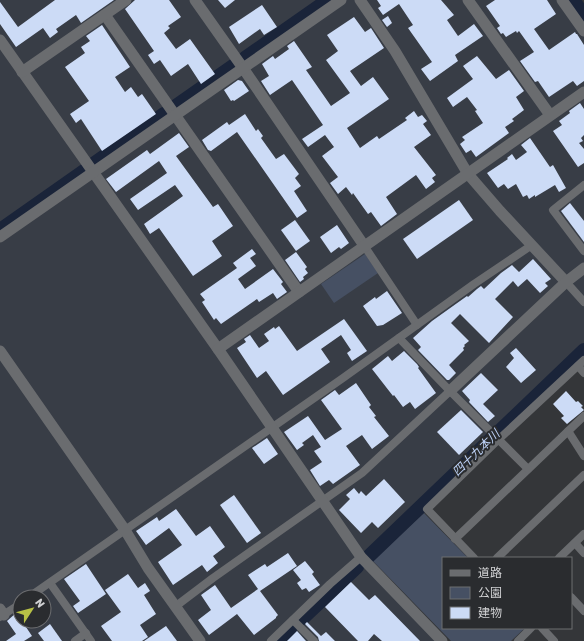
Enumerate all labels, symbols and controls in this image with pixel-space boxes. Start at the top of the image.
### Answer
water label: 四十九本川 [450,426,504,479]
legend [442,557,572,629]
text: 道路 [478,566,502,580]
text: 公園 [478,586,502,600]
north arrow [12,589,52,629]
text: N [32,596,47,611]
text: 建物 [478,606,502,620]

